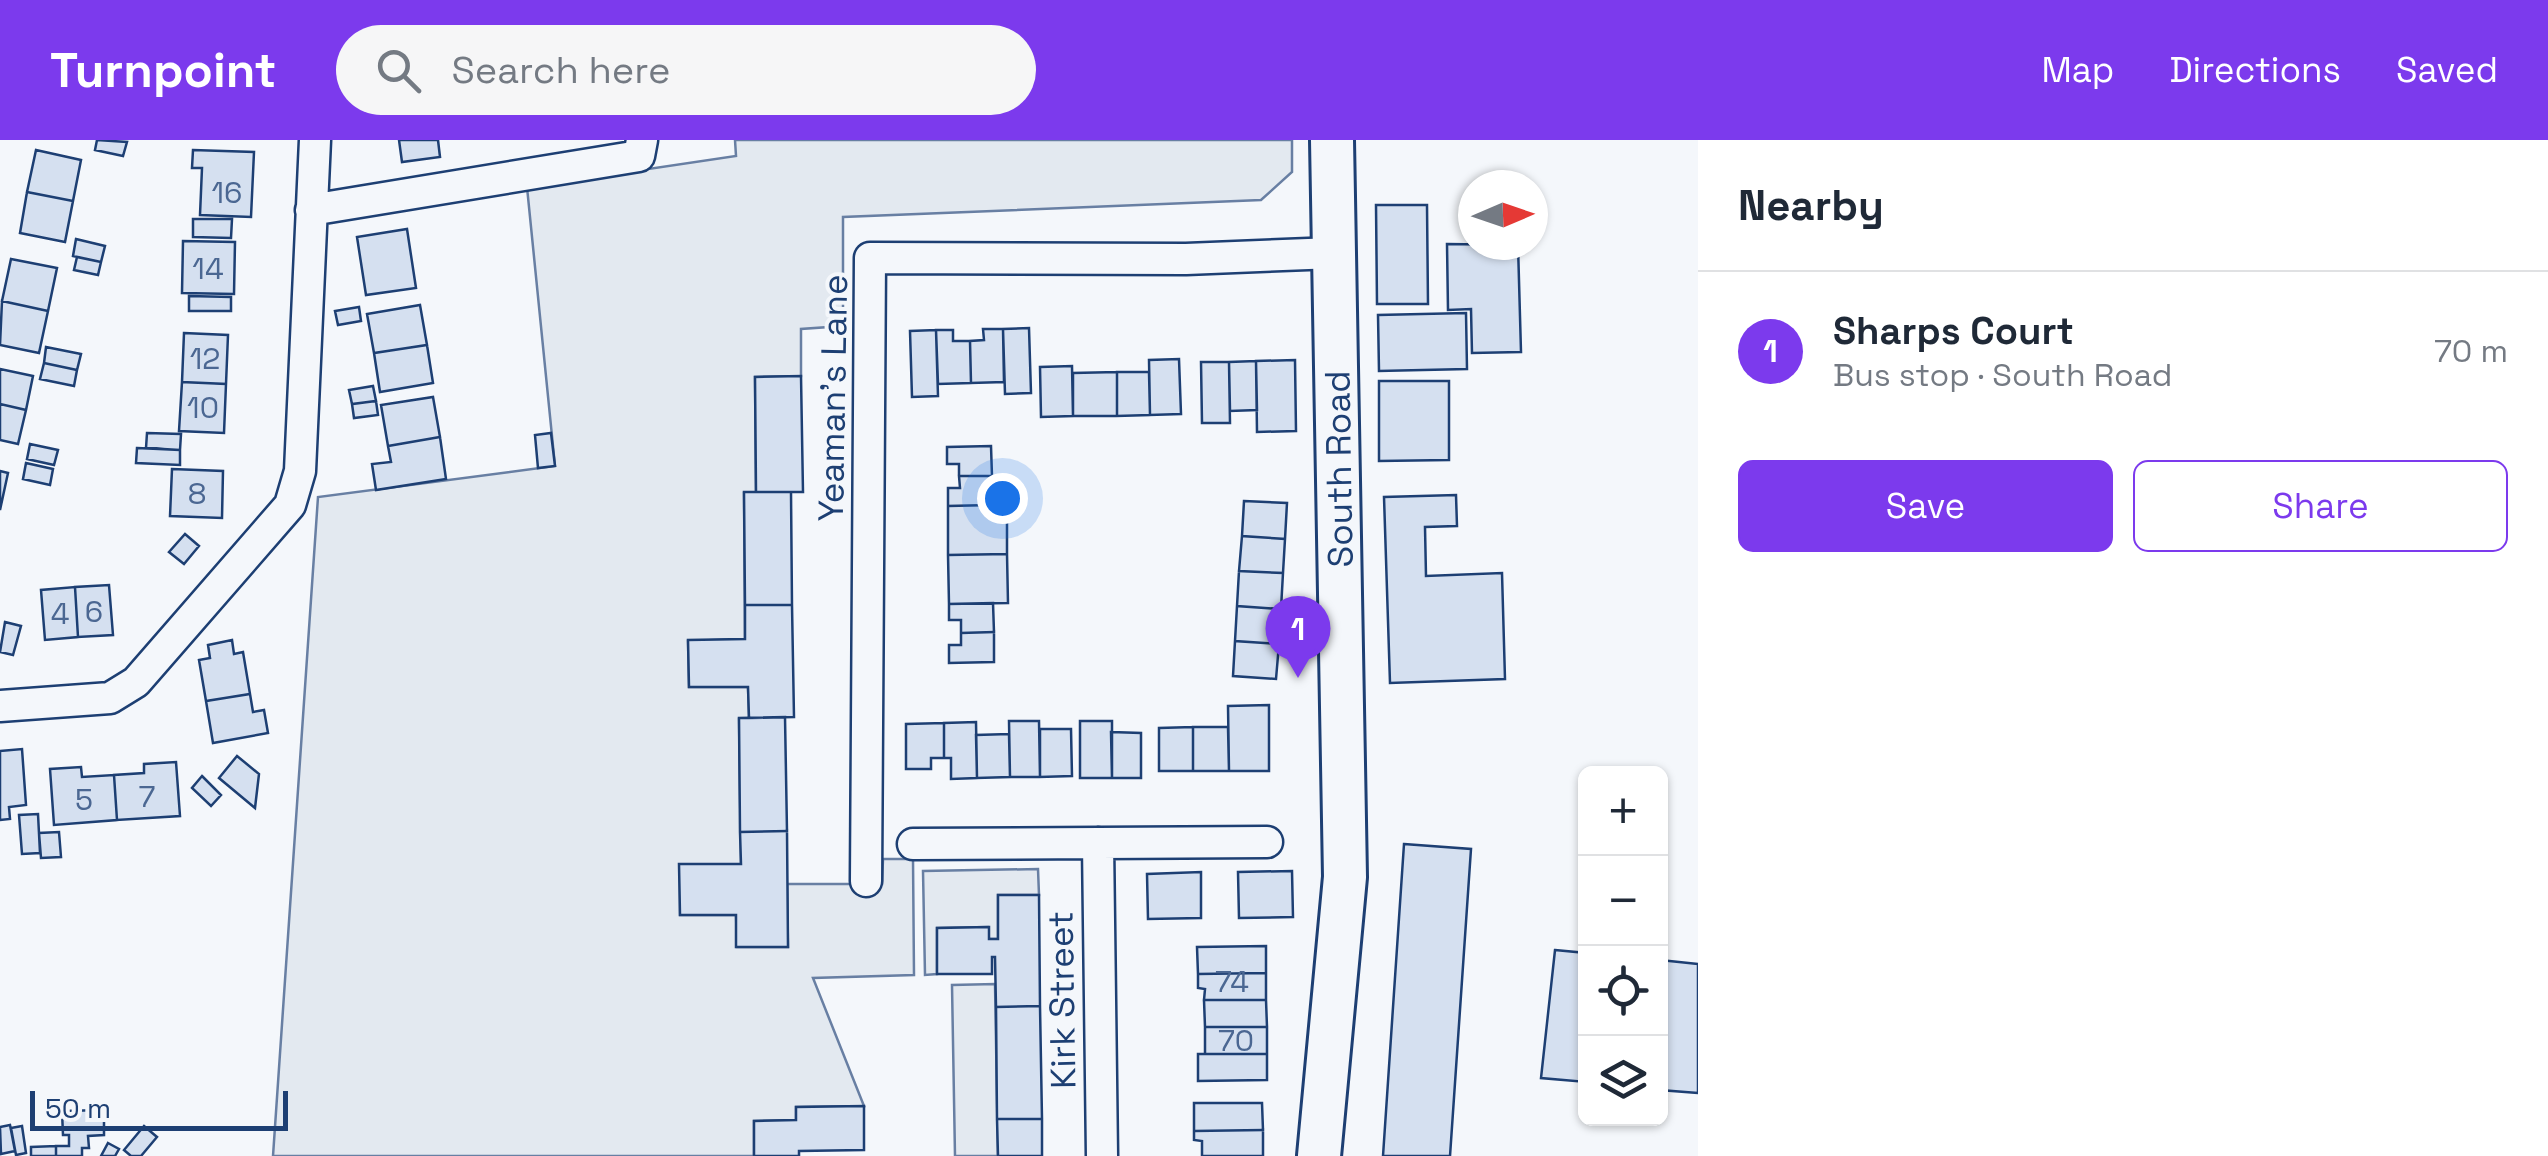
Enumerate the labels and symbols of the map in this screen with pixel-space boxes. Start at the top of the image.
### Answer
north arrow [1458,170,1548,260]
house number: 16 [212,173,242,212]
house number: 14 [192,249,224,288]
street label: Yeaman's Lane [809,274,857,522]
house number: 12 [190,339,220,378]
street label: South Road [1315,370,1363,568]
house number: 10 [187,388,219,427]
your location [977,473,1028,524]
house number: 8 [188,474,206,513]
house number: 6 [85,592,103,631]
house number: 4 [51,594,69,633]
pin: 1 [1266,596,1330,678]
house number: 7 [139,777,155,816]
house number: 5 [75,780,93,819]
street label: Kirk Street [1038,911,1086,1089]
house number: 74 [1215,962,1249,1001]
house number: 70 [1218,1021,1254,1060]
scale bar [30,1086,288,1130]

